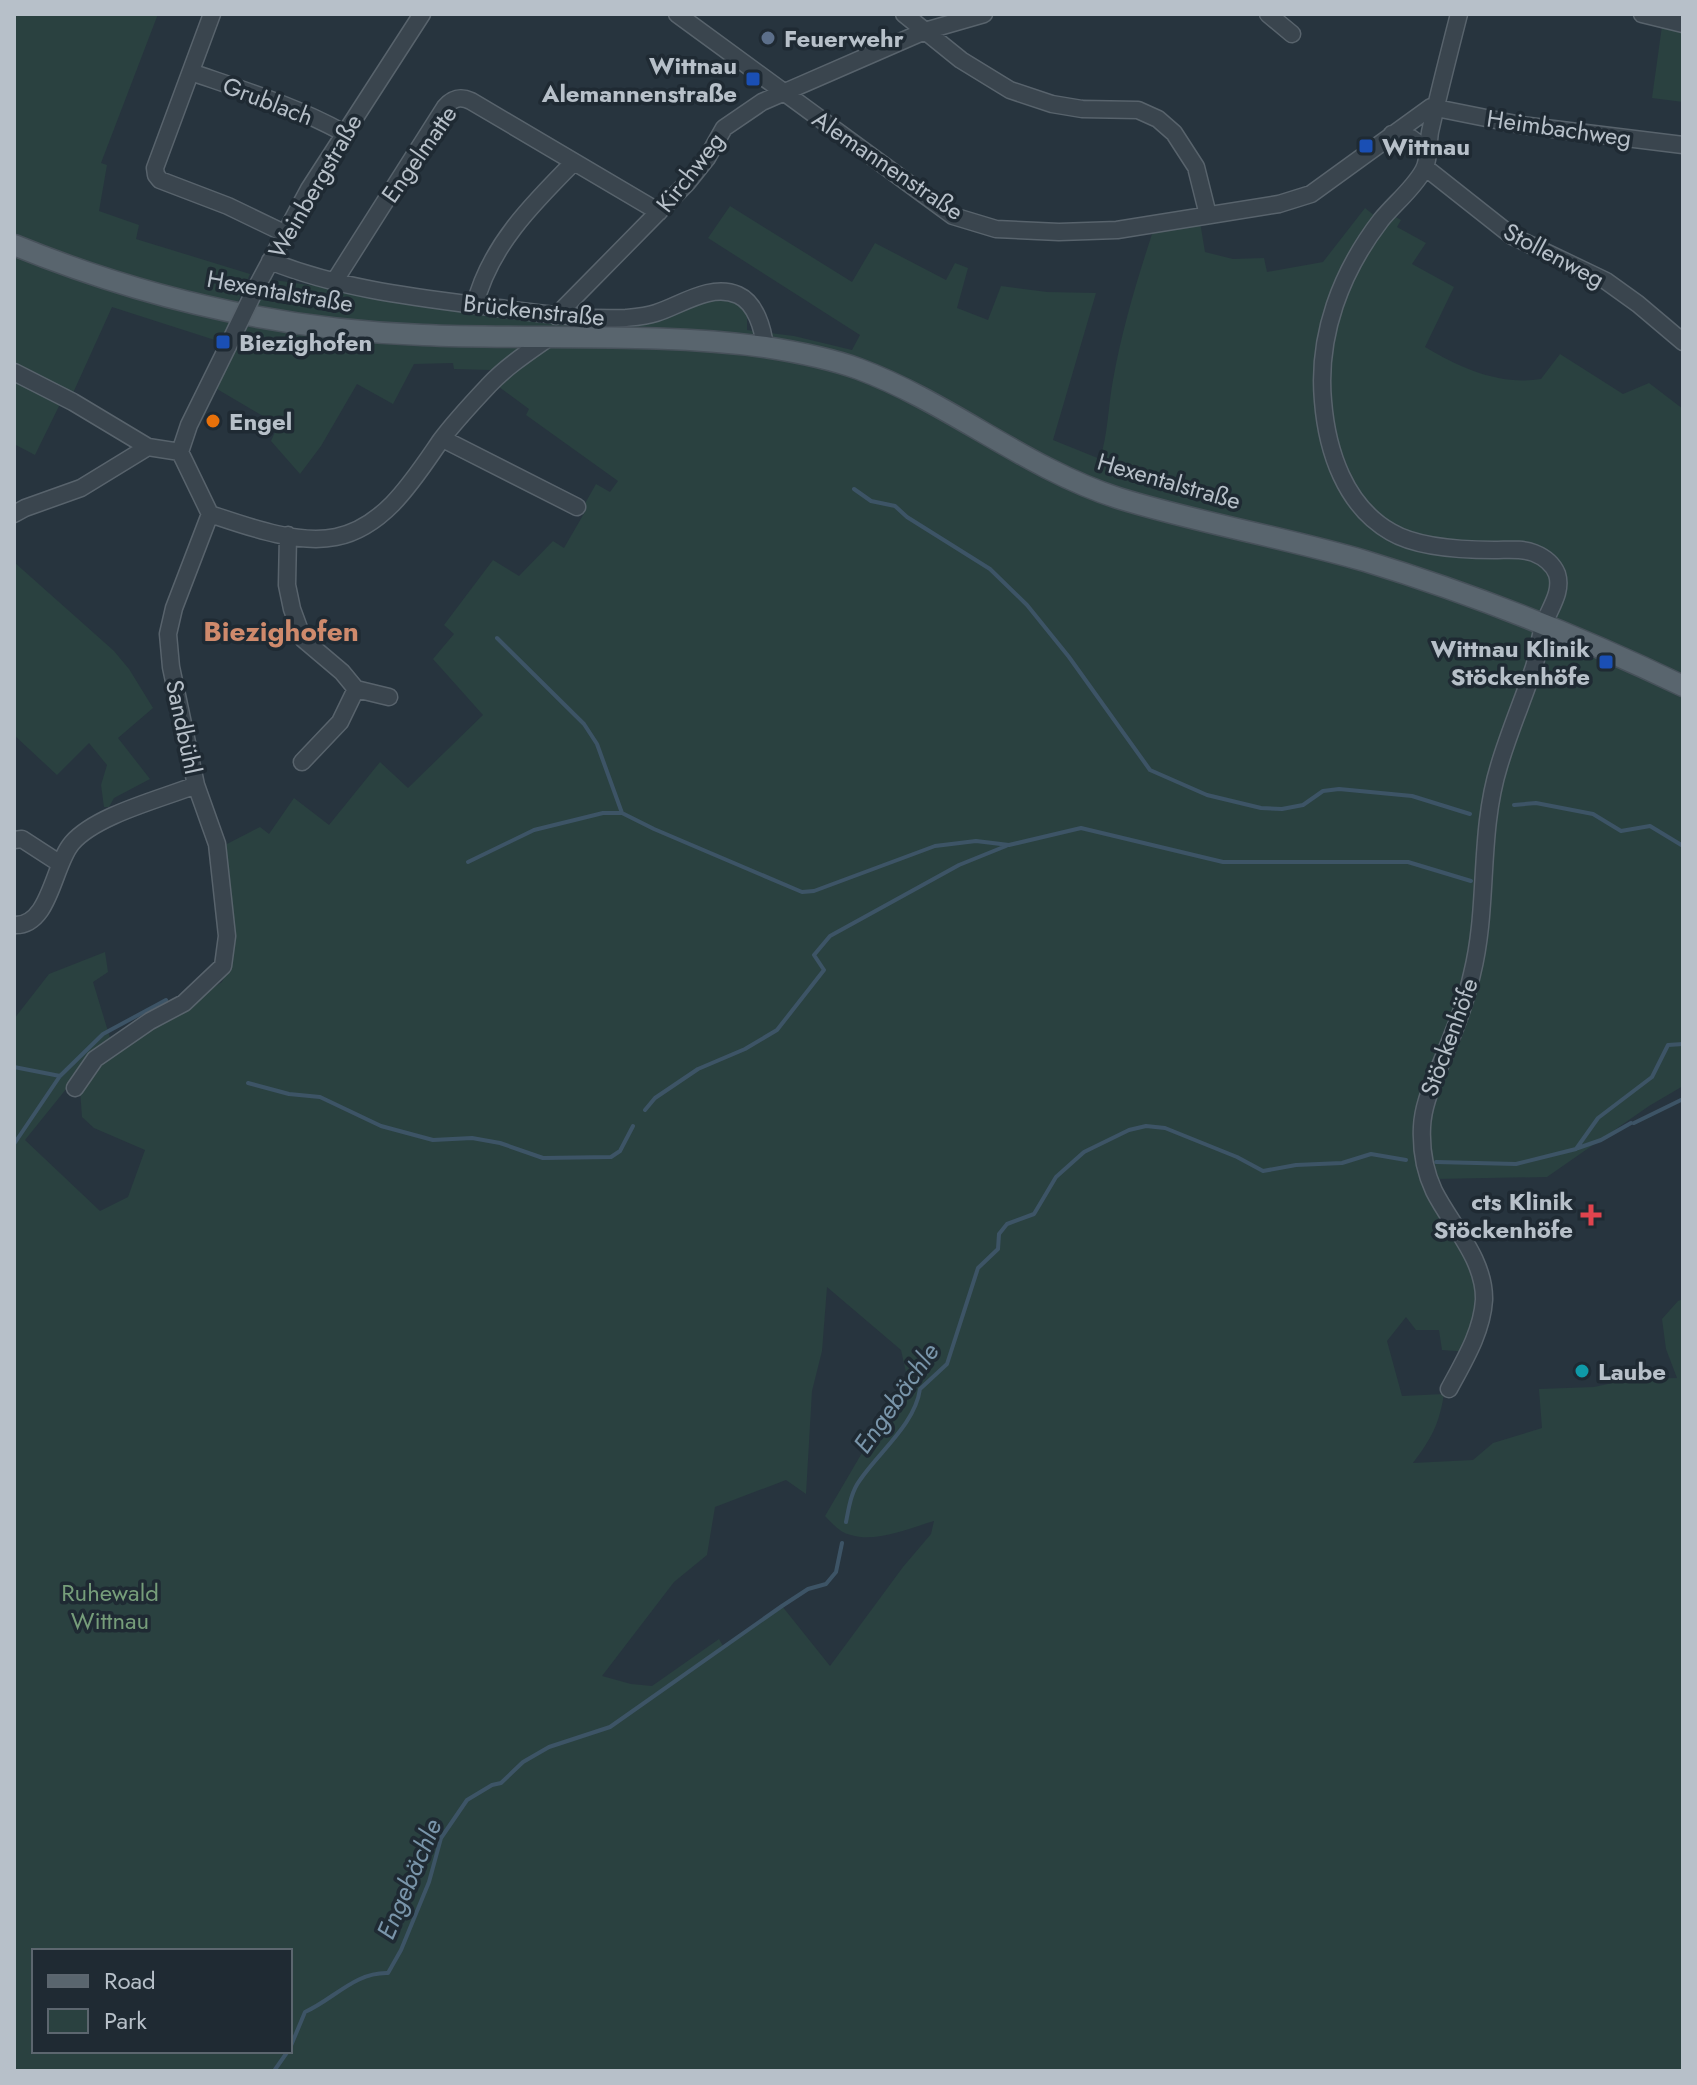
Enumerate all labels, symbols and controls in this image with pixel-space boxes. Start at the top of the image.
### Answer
place label: Feuerwehr [784,21,904,56]
marker: Feuerwehr [759,29,777,47]
place label: Wittnau Alemannenstraße [541,48,737,111]
street label: Grublach [218,68,318,134]
marker: Wittnau Alemannenstraße [744,70,762,88]
street label: Engelmatte [373,98,465,210]
street label: Alemannenstraße [806,101,970,229]
street label: Heimbachweg [1484,101,1634,155]
street label: Weinbergstraße [259,107,371,265]
street label: Kirchweg [647,124,733,220]
place label: Wittnau [1382,129,1470,164]
marker: Wittnau [1357,137,1375,155]
street label: Stollenweg [1497,214,1611,296]
street label: Hexentalstraße [204,261,356,321]
street label: Brückenstraße [462,285,606,335]
place label: Biezighofen [239,325,372,360]
marker: Biezighofen [214,333,232,351]
place label: Engel [229,404,292,439]
marker: Engel [204,412,222,430]
street label: Hexentalstraße [1093,444,1245,518]
district label: Biezighofen [203,611,359,652]
place label: Wittnau Klinik Stöckenhöfe [1431,631,1590,694]
marker: Wittnau Klinik Stöckenhöfe [1597,653,1615,671]
street label: Sandbühl [157,677,211,777]
street label: Stöckenhöfe [1411,973,1487,1101]
place label: cts Klinik Stöckenhöfe [1433,1184,1573,1247]
marker: cts Klinik Stöckenhöfe [1580,1204,1602,1226]
water label: Engebächle [844,1335,948,1461]
place label: Laube [1598,1354,1666,1389]
marker: Laube [1573,1362,1591,1380]
park label: Ruhewald Wittnau [61,1575,159,1638]
water label: Engebächle [367,1813,451,1945]
legend [32,1949,292,2053]
text: Road [104,1963,156,1998]
text: Park [104,2003,147,2038]

